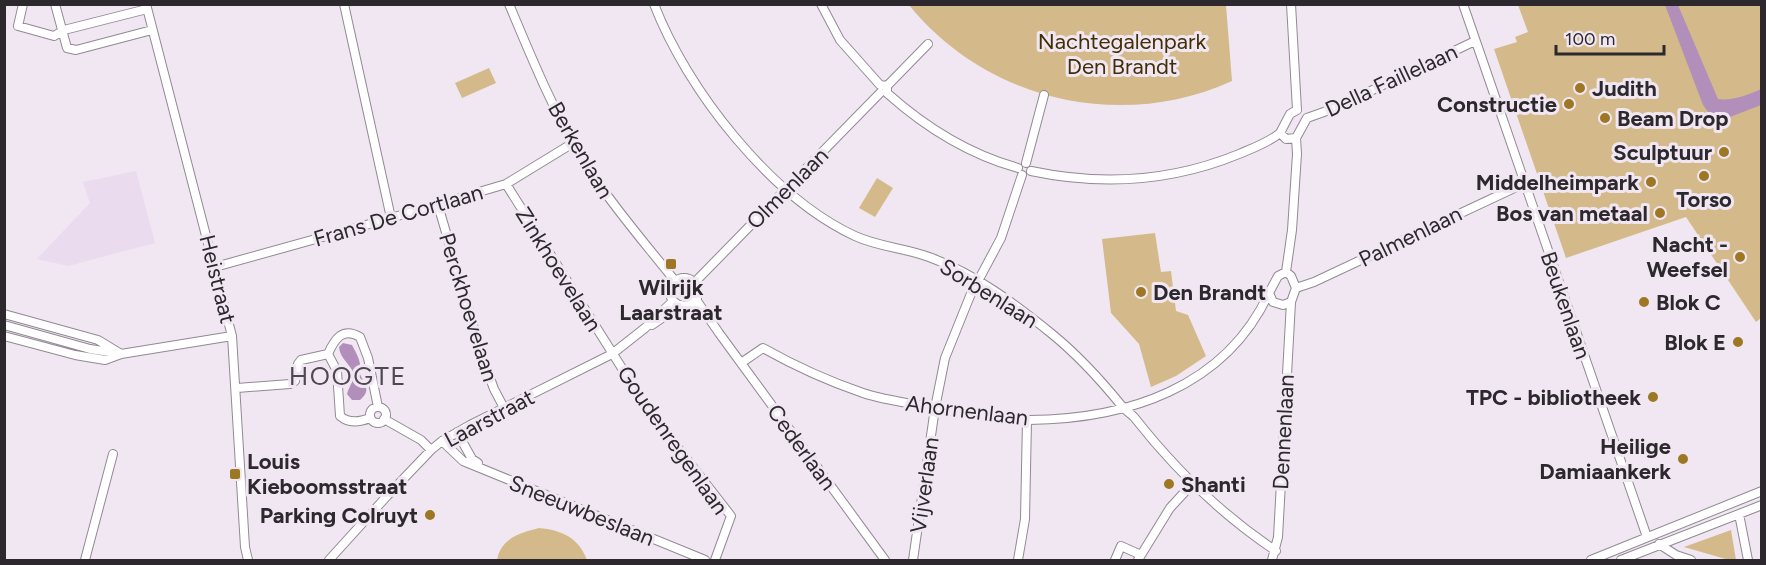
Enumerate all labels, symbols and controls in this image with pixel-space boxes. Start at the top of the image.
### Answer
scale bar [1556,18,1664,56]
park label: Nachtegalenpark Den Brandt [1038,28,1206,80]
text: 100 m [1565,28,1615,50]
street label: Della Faillelaan [1321,38,1462,123]
place label: Judith [1592,75,1657,102]
marker: Judith [1573,81,1587,95]
place label: Constructie [1437,91,1557,118]
street label: Berkenlaan [542,97,619,203]
marker: Constructie [1562,97,1576,111]
place label: Beam Drop [1617,105,1729,132]
marker: Beam Drop [1598,111,1612,125]
place label: Sculptuur [1613,139,1713,166]
street label: Olmenlaan [741,142,834,235]
marker: Sculptuur [1717,145,1731,159]
place label: Middelheimpark [1476,169,1639,196]
marker: Torso [1697,169,1711,183]
marker: Middelheimpark [1644,175,1658,189]
street label: Frans De Cortlaan [310,178,486,253]
place label: Torso [1676,186,1732,213]
street label: Palmenlaan [1354,200,1466,273]
place label: Bos van metaal [1496,200,1648,227]
street label: Zinkhoevelaan [510,202,608,336]
marker: Bos van metaal [1653,206,1667,220]
street label: Perckhoevelaan [433,230,504,385]
place label: Nacht - Weefsel [1646,231,1728,283]
street label: Heistraat [193,232,242,326]
street label: Beukenlaan [1535,248,1597,363]
marker: Nacht - Weefsel [1733,250,1747,264]
street label: Sorbenlaan [935,253,1043,334]
marker: Wilrijk Laarstraat [664,257,678,271]
place label: Wilrijk Laarstraat [619,274,723,326]
place label: Den Brandt [1153,279,1266,306]
marker: Den Brandt [1134,285,1148,299]
place label: Blok C [1656,289,1721,316]
marker: Blok C [1637,295,1651,309]
place label: Blok E [1664,329,1726,356]
marker: Blok E [1731,335,1745,349]
district label: HOOGTE [289,360,407,392]
street label: Goudenregenlaan [611,361,734,520]
street label: Dennenlaan [1267,374,1300,490]
street label: Laarstraat [440,383,539,453]
place label: TPC - bibliotheek [1466,384,1641,411]
street label: Ahornenlaan [904,390,1030,431]
marker: TPC - bibliotheek [1646,390,1660,404]
street label: Cederlaan [761,399,842,496]
place label: Heilige Damiaankerk [1539,433,1671,485]
street label: Vijverlaan [904,435,945,535]
place label: Louis Kieboomsstraat [247,448,408,500]
marker: Heilige Damiaankerk [1676,452,1690,466]
marker: Louis Kieboomsstraat [228,467,242,481]
street label: Sneeuwbeslaan [505,469,658,552]
place label: Shanti [1181,471,1246,498]
marker: Shanti [1162,477,1176,491]
place label: Parking Colruyt [260,502,418,529]
marker: Parking Colruyt [423,508,437,522]

